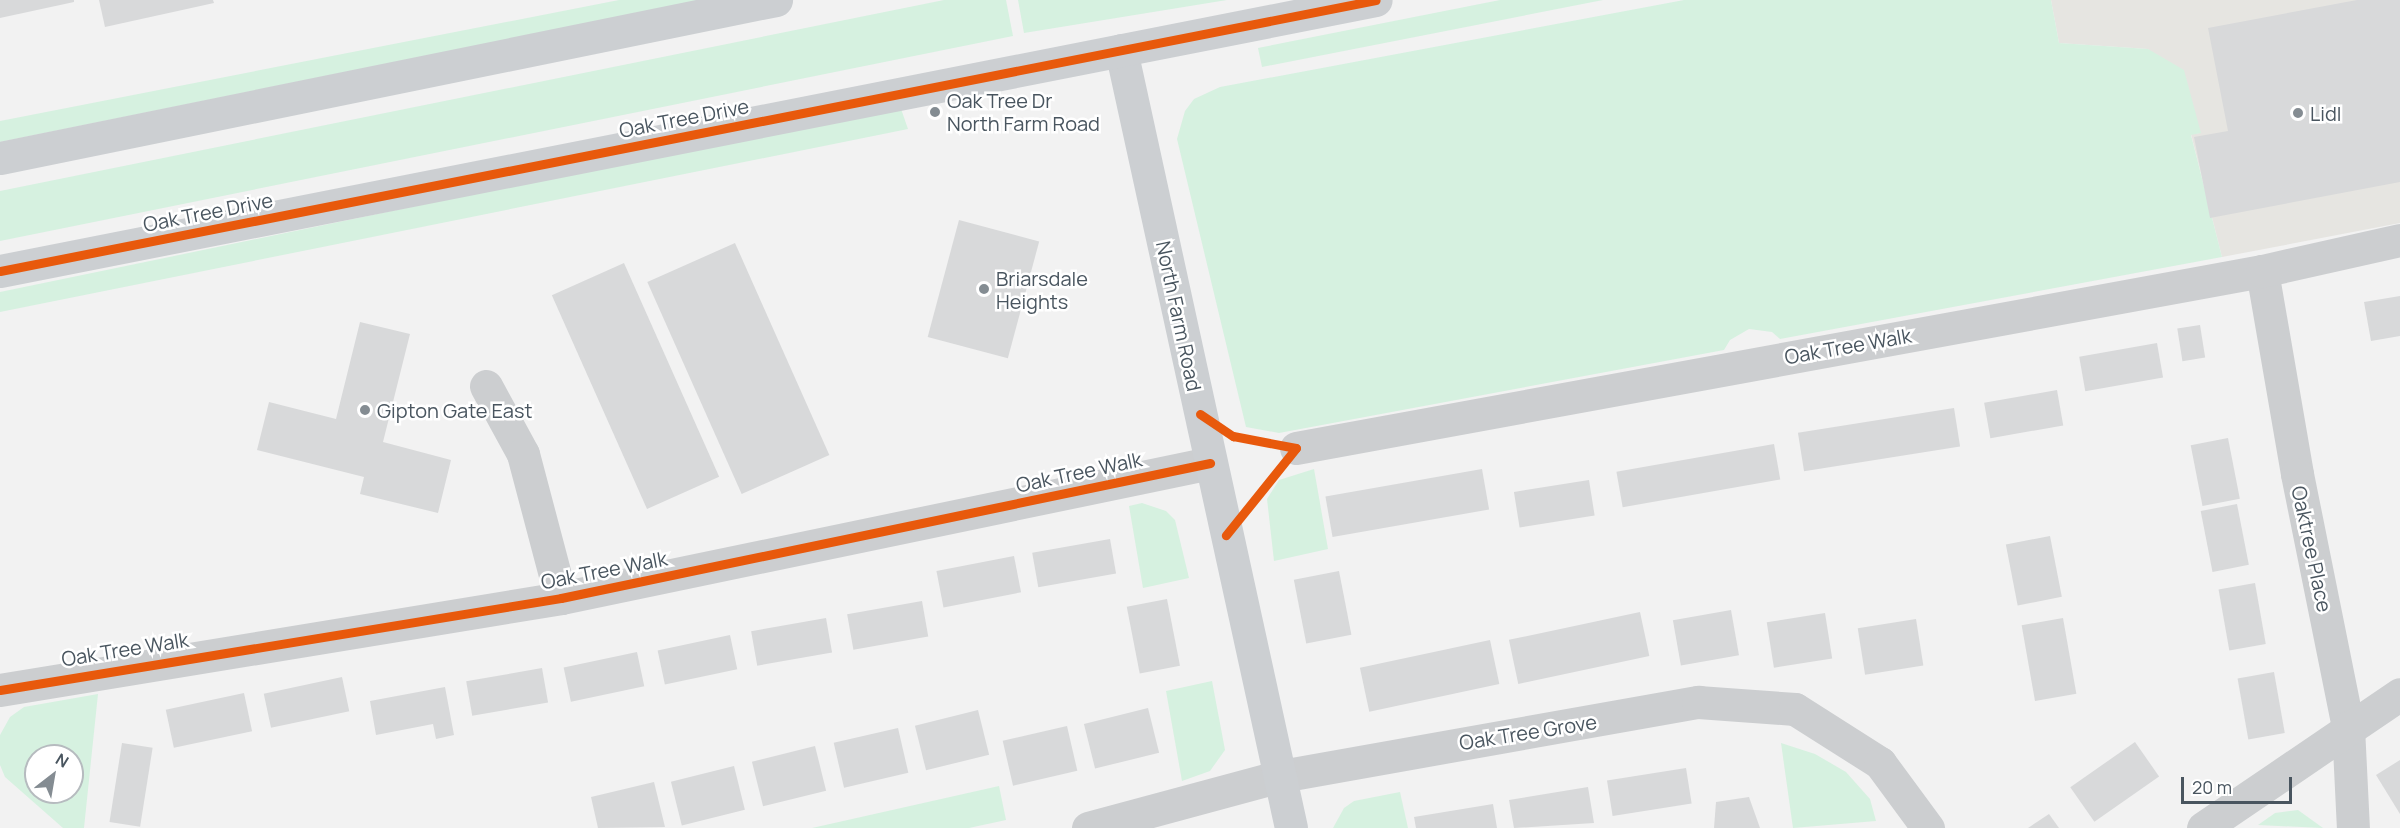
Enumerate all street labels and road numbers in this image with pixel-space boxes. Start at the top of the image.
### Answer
street label: Oak Tree Drive [617,94,751,142]
street label: Oak Tree Drive [141,188,275,236]
street label: North Farm Road [1151,239,1207,393]
street label: Oak Tree Walk [1783,323,1913,369]
street label: Oak Tree Walk [1014,447,1144,497]
street label: Oaktree Place [2287,484,2337,614]
street label: Oak Tree Walk [539,546,669,594]
street label: Oak Tree Walk [60,627,190,671]
street label: Oak Tree Grove [1458,709,1598,755]

